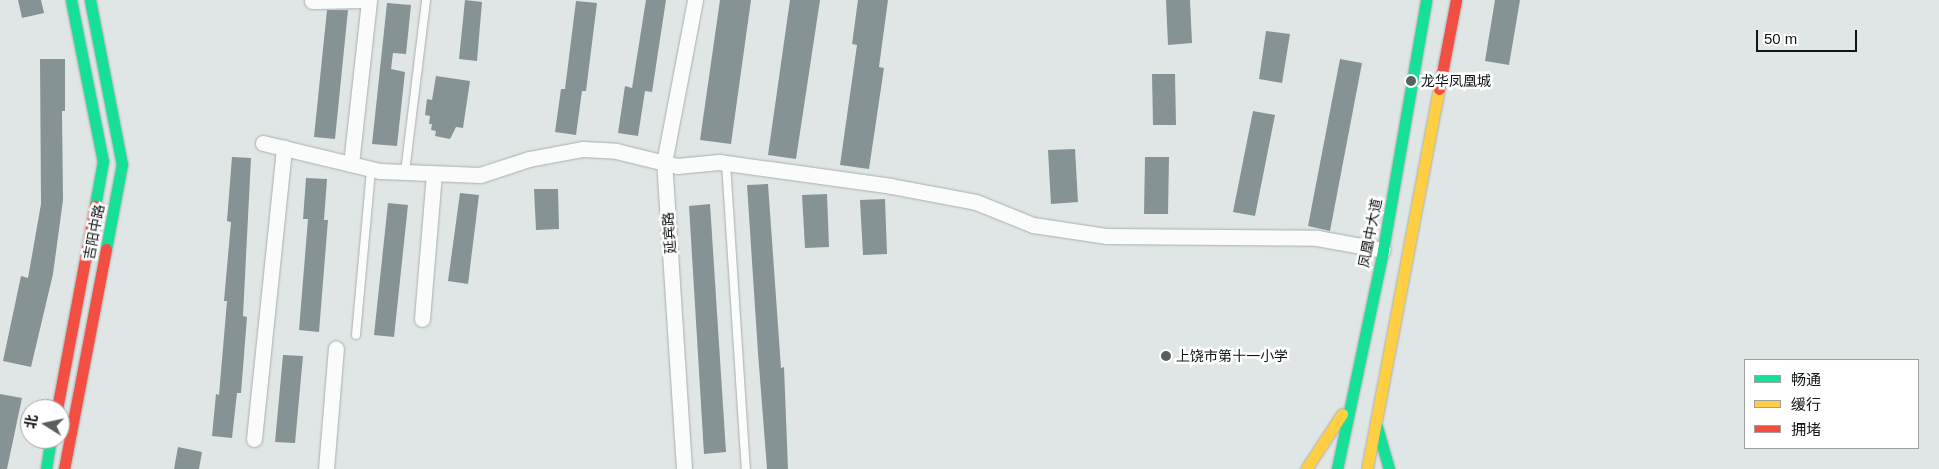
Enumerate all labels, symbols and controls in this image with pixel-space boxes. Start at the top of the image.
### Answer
scale bar [1759,20,1860,52]
text: 50 m [1764,30,1797,47]
place label: 龙华凤凰城 [1421,73,1491,89]
marker: 龙华凤凰城 [1405,75,1417,87]
street label: 凤凰中大道 [1355,197,1385,269]
street label: 吉阳中路 [80,203,108,261]
street label: 延宾路 [659,211,679,255]
place label: 上饶市第十一小学 [1176,348,1288,364]
marker: 上饶市第十一小学 [1160,350,1172,362]
legend [1744,359,1919,449]
text: 畅通 [1791,371,1821,388]
text: 缓行 [1791,396,1821,413]
north arrow [20,399,70,449]
text: 北 [22,413,40,430]
text: 拥堵 [1791,421,1821,438]

